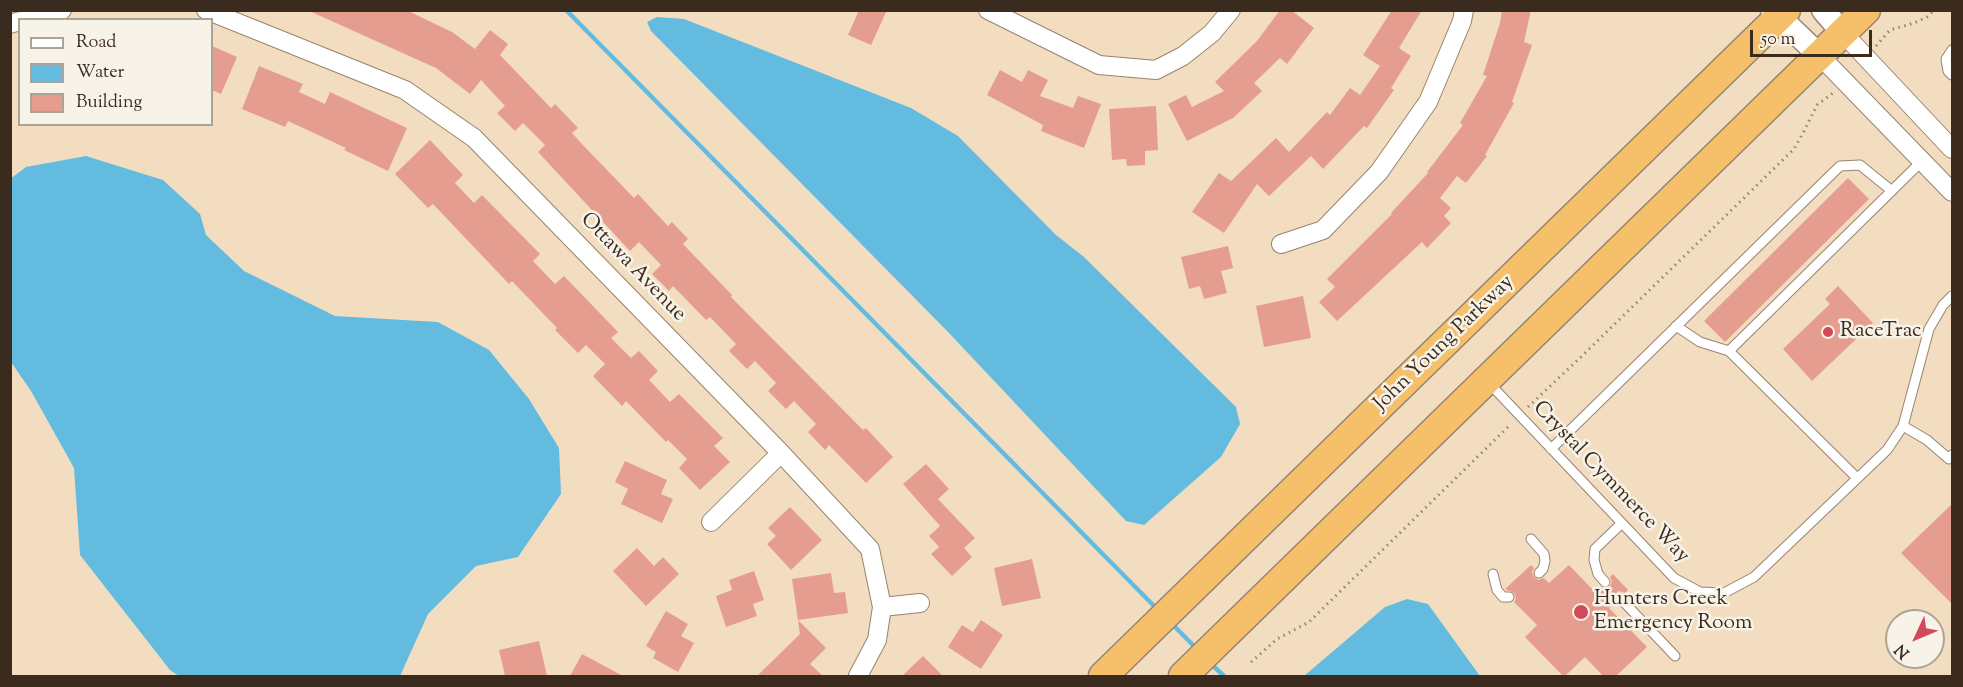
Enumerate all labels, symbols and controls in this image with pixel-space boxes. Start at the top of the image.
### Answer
legend [18,18,213,126]
scale bar [1753,18,1874,56]
text: 50 m [1761,27,1795,53]
text: Road [76,30,116,56]
text: Water [76,60,124,86]
text: Building [76,90,142,116]
street label: Ottawa Avenue [574,208,690,328]
street label: John Young Parkway [1370,271,1520,417]
place label: RaceTrac [1840,319,1922,345]
marker: RaceTrac [1821,325,1835,339]
street label: Crystal Cymmerce Way [1526,397,1694,569]
place label: Hunters Creek Emergency Room [1594,587,1752,637]
marker: Hunters Creek Emergency Room [1572,603,1590,621]
north arrow [1885,609,1945,669]
text: N [1890,638,1916,663]

